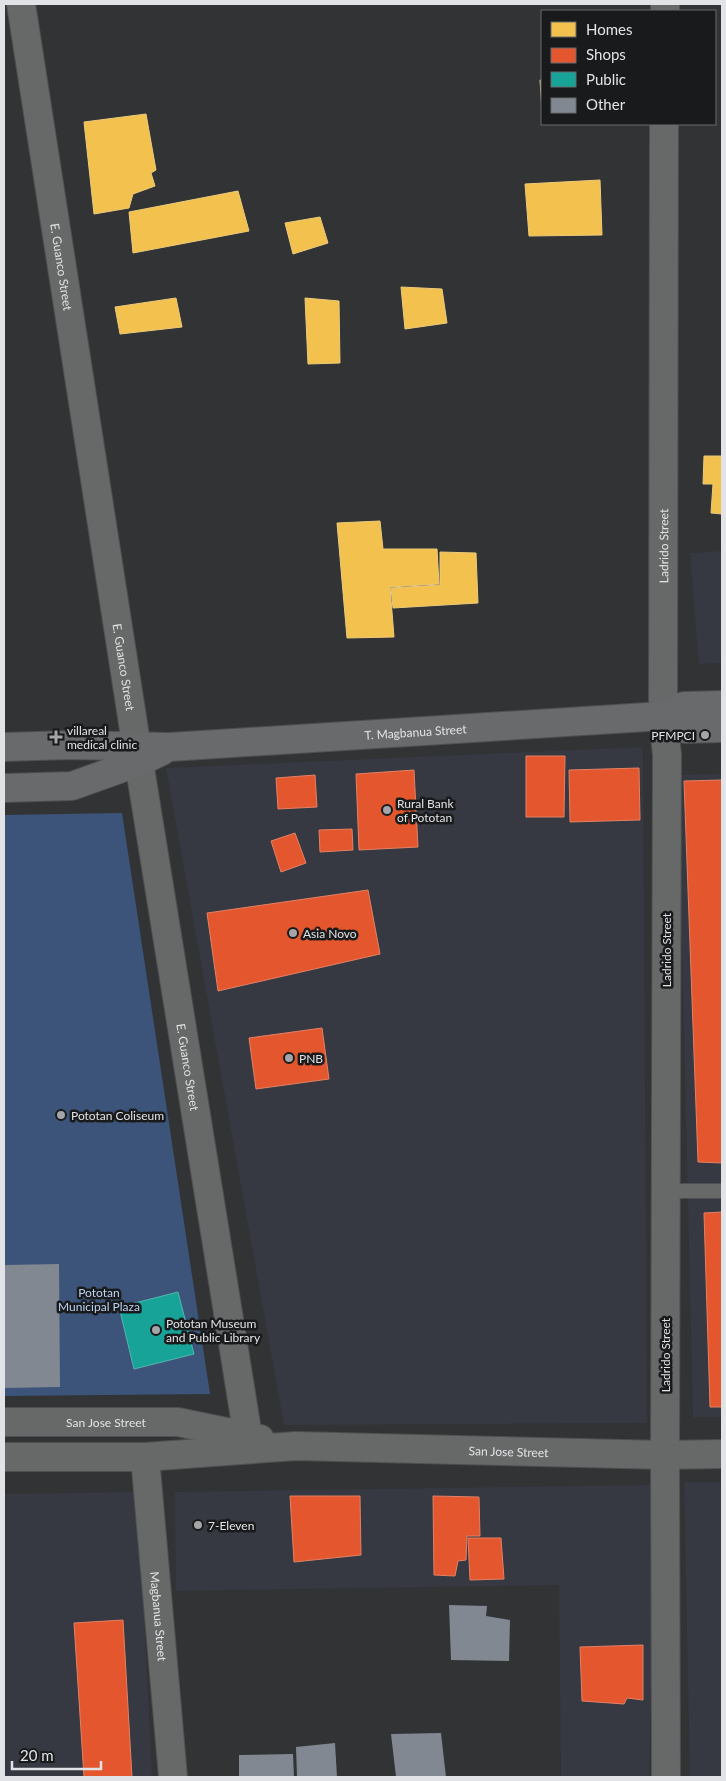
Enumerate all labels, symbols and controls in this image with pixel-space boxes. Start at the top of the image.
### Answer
legend [541,10,716,125]
text: Homes [586,20,632,38]
text: Shops [586,45,626,63]
text: Public [586,70,626,88]
text: Other [586,95,626,113]
street label: E. Guanco Street [48,222,76,312]
street label: Ladrido Street [656,508,671,583]
street label: E. Guanco Street [110,622,139,712]
street label: T. Magbanua Street [364,721,468,742]
place label: villareal medical clinic [67,723,137,752]
place label: PFMPCI [651,728,695,743]
marker: PFMPCI [699,729,711,741]
marker: villareal medical clinic [49,730,63,744]
place label: Rural Bank of Pototan [397,796,454,825]
marker: Rural Bank of Pototan [381,804,393,816]
street label: Ladrido Street [659,912,674,987]
place label: Asia Novo [303,926,357,941]
marker: Asia Novo [287,927,299,939]
street label: E. Guanco Street [174,1022,203,1112]
place label: PNB [299,1051,323,1066]
marker: PNB [283,1052,295,1064]
place label: Pototan Coliseum [71,1108,164,1123]
marker: Pototan Coliseum [55,1109,67,1121]
park label: Pototan Municipal Plaza [58,1285,140,1314]
place label: Pototan Museum and Public Library [166,1316,261,1345]
street label: Ladrido Street [658,1317,673,1392]
marker: Pototan Museum and Public Library [150,1324,162,1336]
street label: San Jose Street [66,1415,147,1430]
street label: San Jose Street [468,1443,549,1460]
place label: 7-Eleven [208,1518,254,1533]
marker: 7-Eleven [192,1519,204,1531]
street label: Magbanua Street [148,1571,170,1663]
scale bar [12,1738,101,1770]
text: 20 m [20,1746,54,1764]

